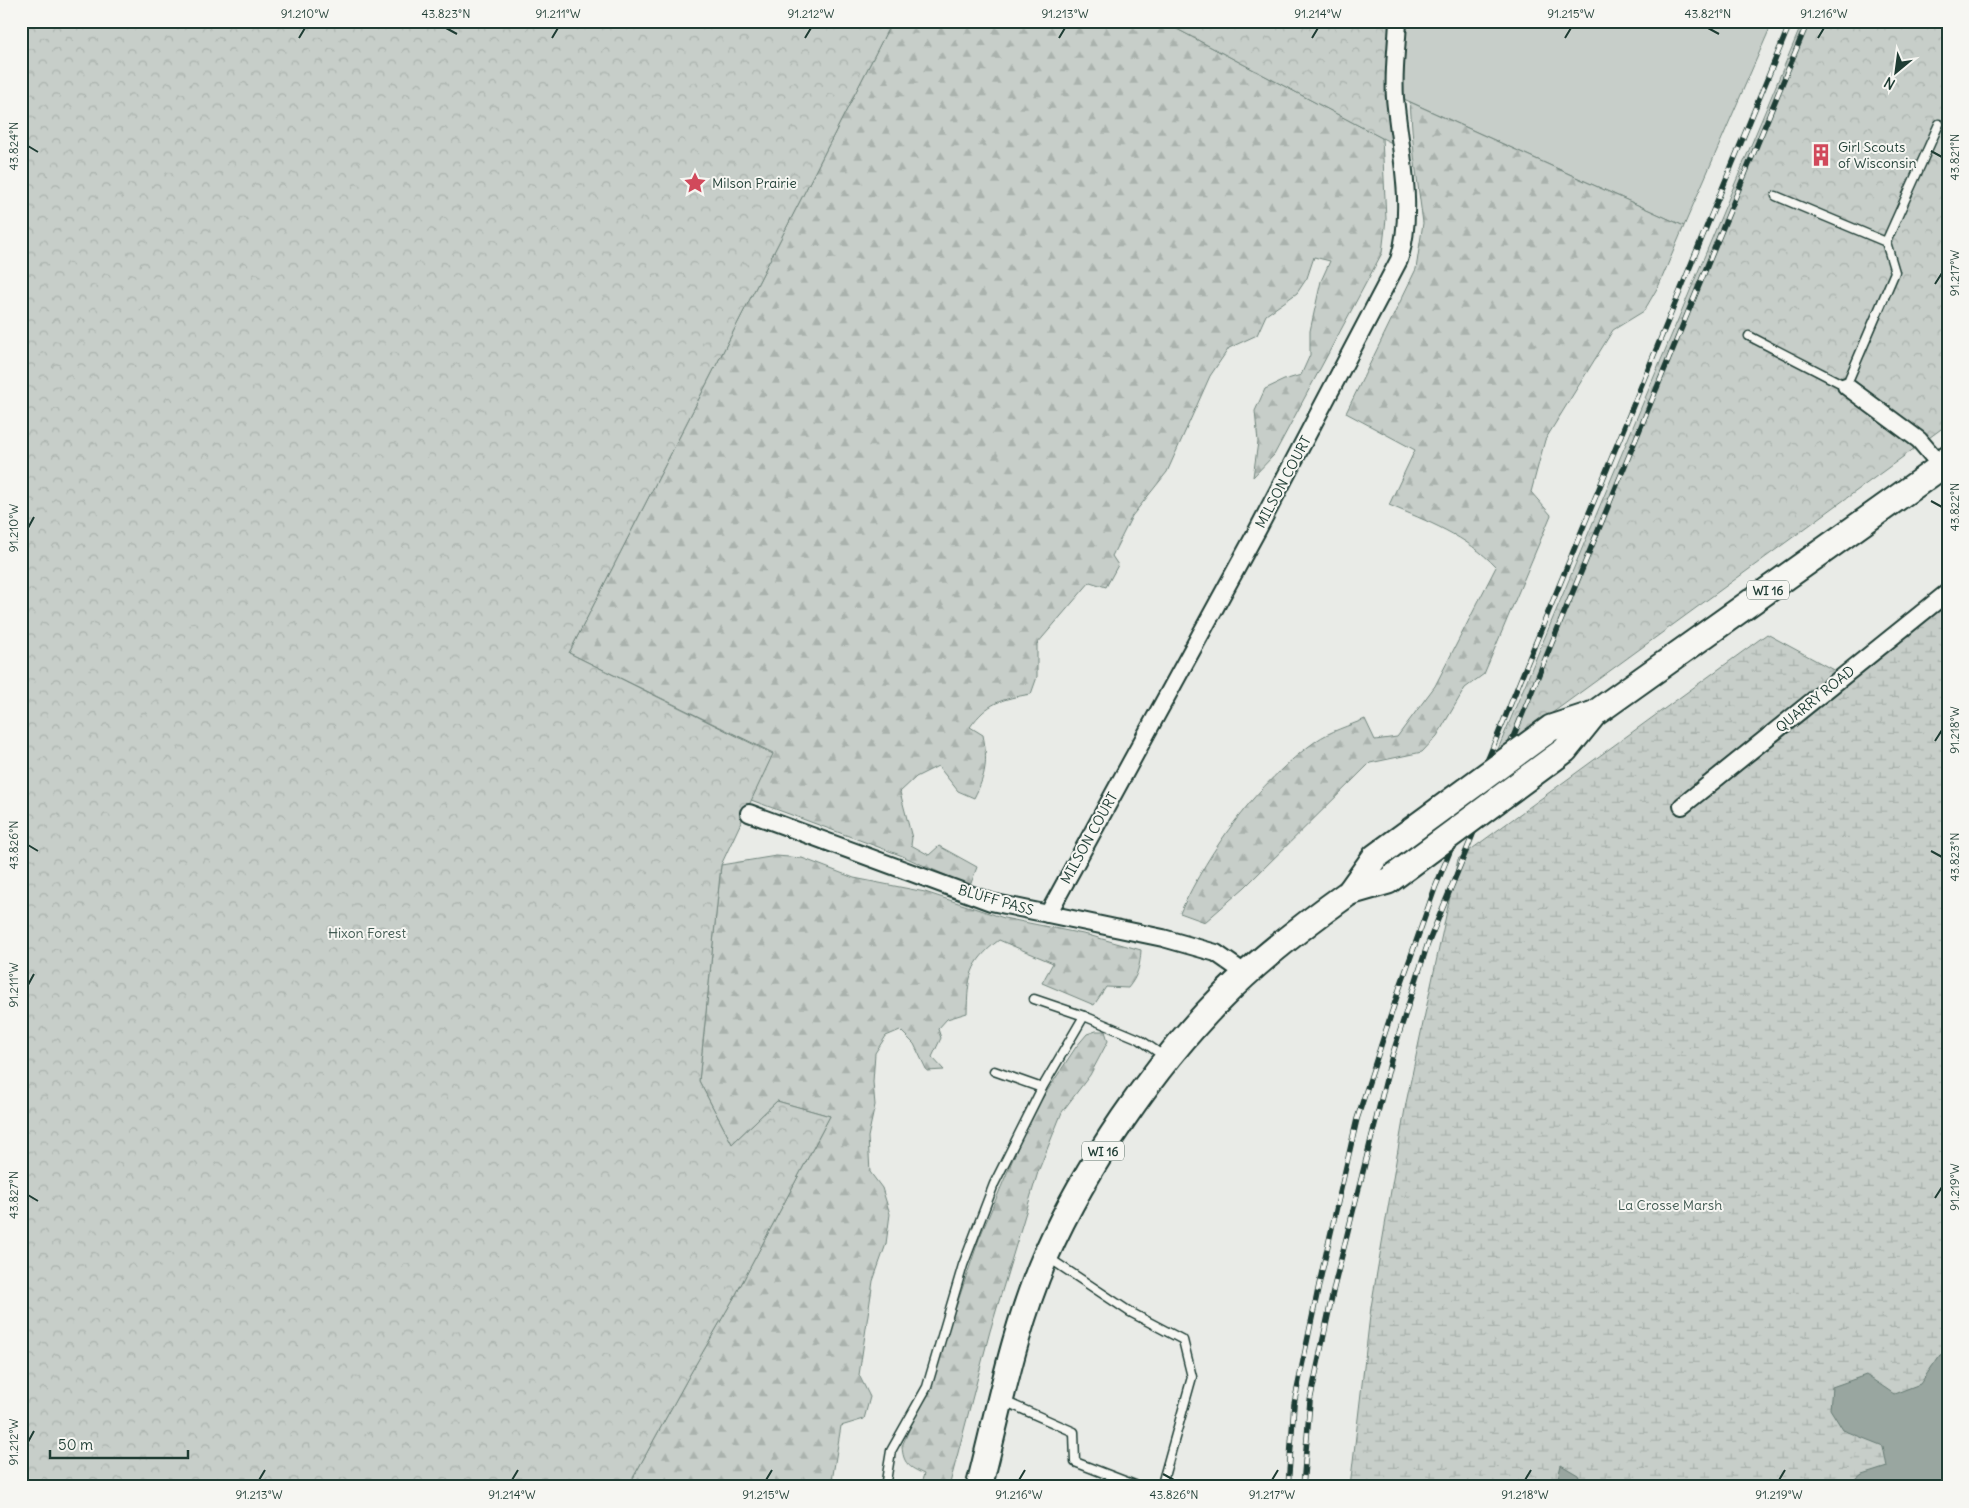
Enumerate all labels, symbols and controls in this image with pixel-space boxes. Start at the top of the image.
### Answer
text: 91.210°W [281,6,329,21]
text: 43.823°N [422,6,470,21]
text: 91.211°W [535,6,581,21]
text: 91.212°W [788,6,835,21]
text: 91.213°W [1041,6,1089,21]
text: 91.214°W [1294,6,1342,21]
text: 91.215°W [1547,6,1595,21]
text: 43.821°N [1685,6,1731,21]
text: 91.216°W [1800,6,1848,21]
north arrow [1872,48,1922,98]
text: N [1881,73,1898,94]
text: 43.824°N [6,122,21,170]
text: 43.821°N [1947,134,1962,180]
place label: Girl Scouts of Wisconsin [1838,138,1917,172]
building icon: Girl Scouts of Wisconsin [1808,142,1834,168]
place icon: Milson Prairie [682,170,708,196]
place label: Milson Prairie [712,174,797,192]
text: 91.217°W [1947,250,1962,296]
street label: MILSON COURT [1251,433,1315,531]
text: 43.822°N [1947,483,1962,531]
text: 91.210°W [6,504,21,552]
road number: WI 16 [1747,580,1789,600]
street label: QUARRY ROAD [1772,662,1858,736]
text: 91.218°W [1947,706,1962,754]
street label: MILSON COURT [1056,789,1122,887]
text: 43.826°N [6,821,21,869]
text: 43.823°N [1947,833,1962,881]
street label: BLUFF PASS [956,881,1036,919]
park label: Hixon Forest [328,924,406,942]
text: 91.211°W [6,962,21,1008]
road number: WI 16 [1082,1142,1124,1160]
text: 91.219°W [1947,1163,1962,1211]
text: 43.827°N [6,1171,21,1219]
park label: La Crosse Marsh [1618,1196,1722,1214]
text: 91.212°W [6,1418,21,1465]
scale bar [50,1428,188,1460]
text: 50 m [58,1435,93,1454]
text: 91.213°W [235,1487,283,1502]
text: 91.214°W [488,1487,536,1502]
text: 91.215°W [742,1487,790,1502]
text: 91.216°W [995,1487,1043,1502]
text: 43.826°N [1150,1487,1198,1502]
text: 91.217°W [1249,1487,1295,1502]
text: 91.218°W [1501,1487,1549,1502]
text: 91.219°W [1755,1487,1803,1502]

